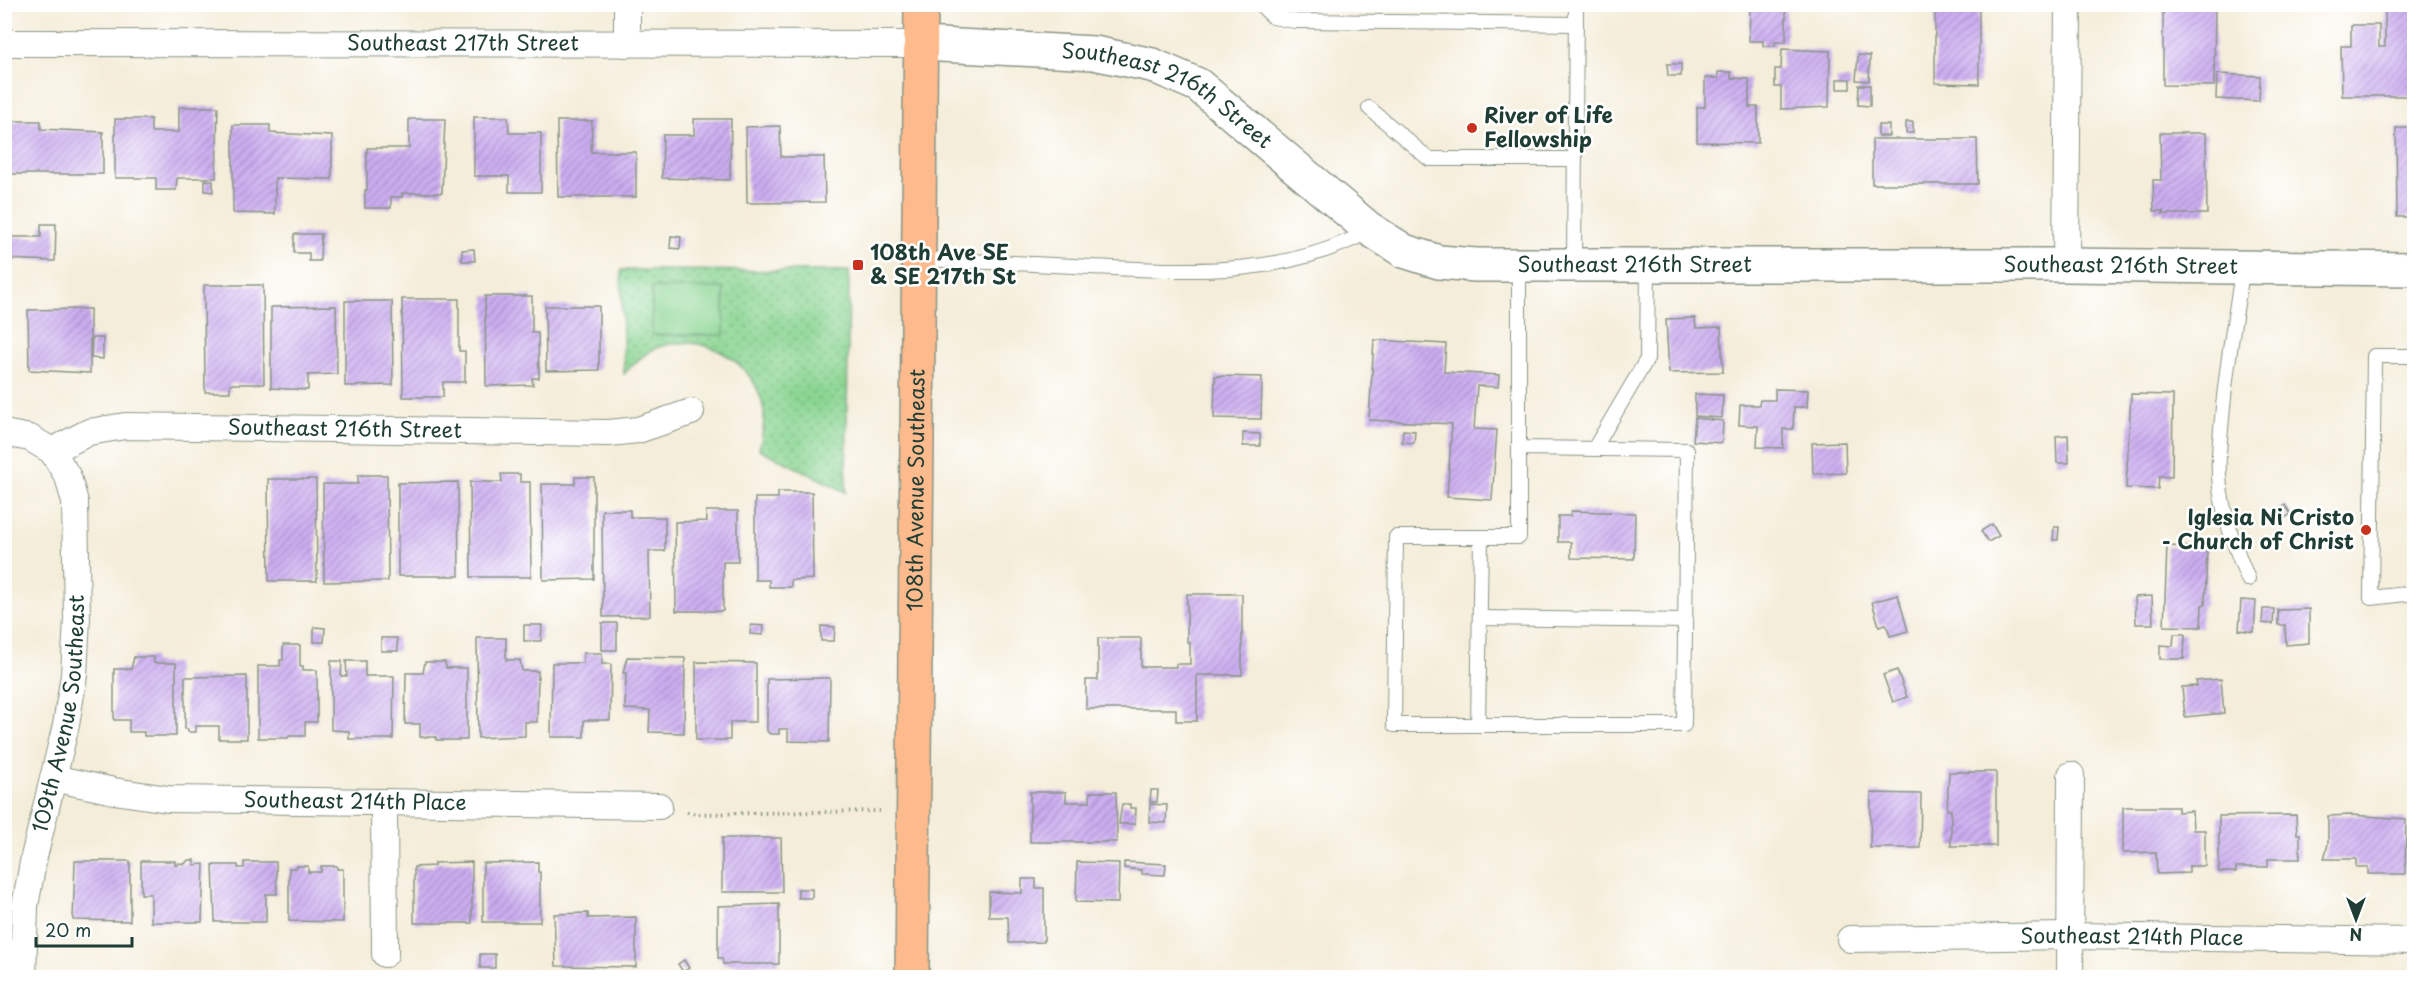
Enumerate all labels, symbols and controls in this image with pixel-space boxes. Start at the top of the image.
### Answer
street label: Southeast 217th Street [347,25,579,58]
street label: Southeast 216th Street [1061,33,1280,155]
place label: River of Life Fellowship [1484,98,1613,154]
marker: River of Life Fellowship [1465,121,1479,135]
place label: 108th Ave SE & SE 217th St [870,235,1016,291]
street label: Southeast 216th Street [1518,247,1752,279]
street label: Southeast 216th Street [2004,247,2238,281]
marker: 108th Ave SE & SE 217th St [851,258,865,272]
street label: 108th Avenue Southeast [897,369,932,611]
street label: Southeast 216th Street [228,409,462,445]
place label: Iglesia Ni Cristo - Church of Christ [2162,500,2354,556]
marker: Iglesia Ni Cristo - Church of Christ [2359,523,2373,537]
street label: 109th Avenue Southeast [23,595,91,835]
street label: Southeast 214th Place [243,782,467,817]
north arrow [2326,889,2386,949]
scale bar [36,910,132,948]
text: 20 m [45,916,91,943]
street label: Southeast 214th Place [2020,918,2244,953]
text: N [2350,923,2362,947]

